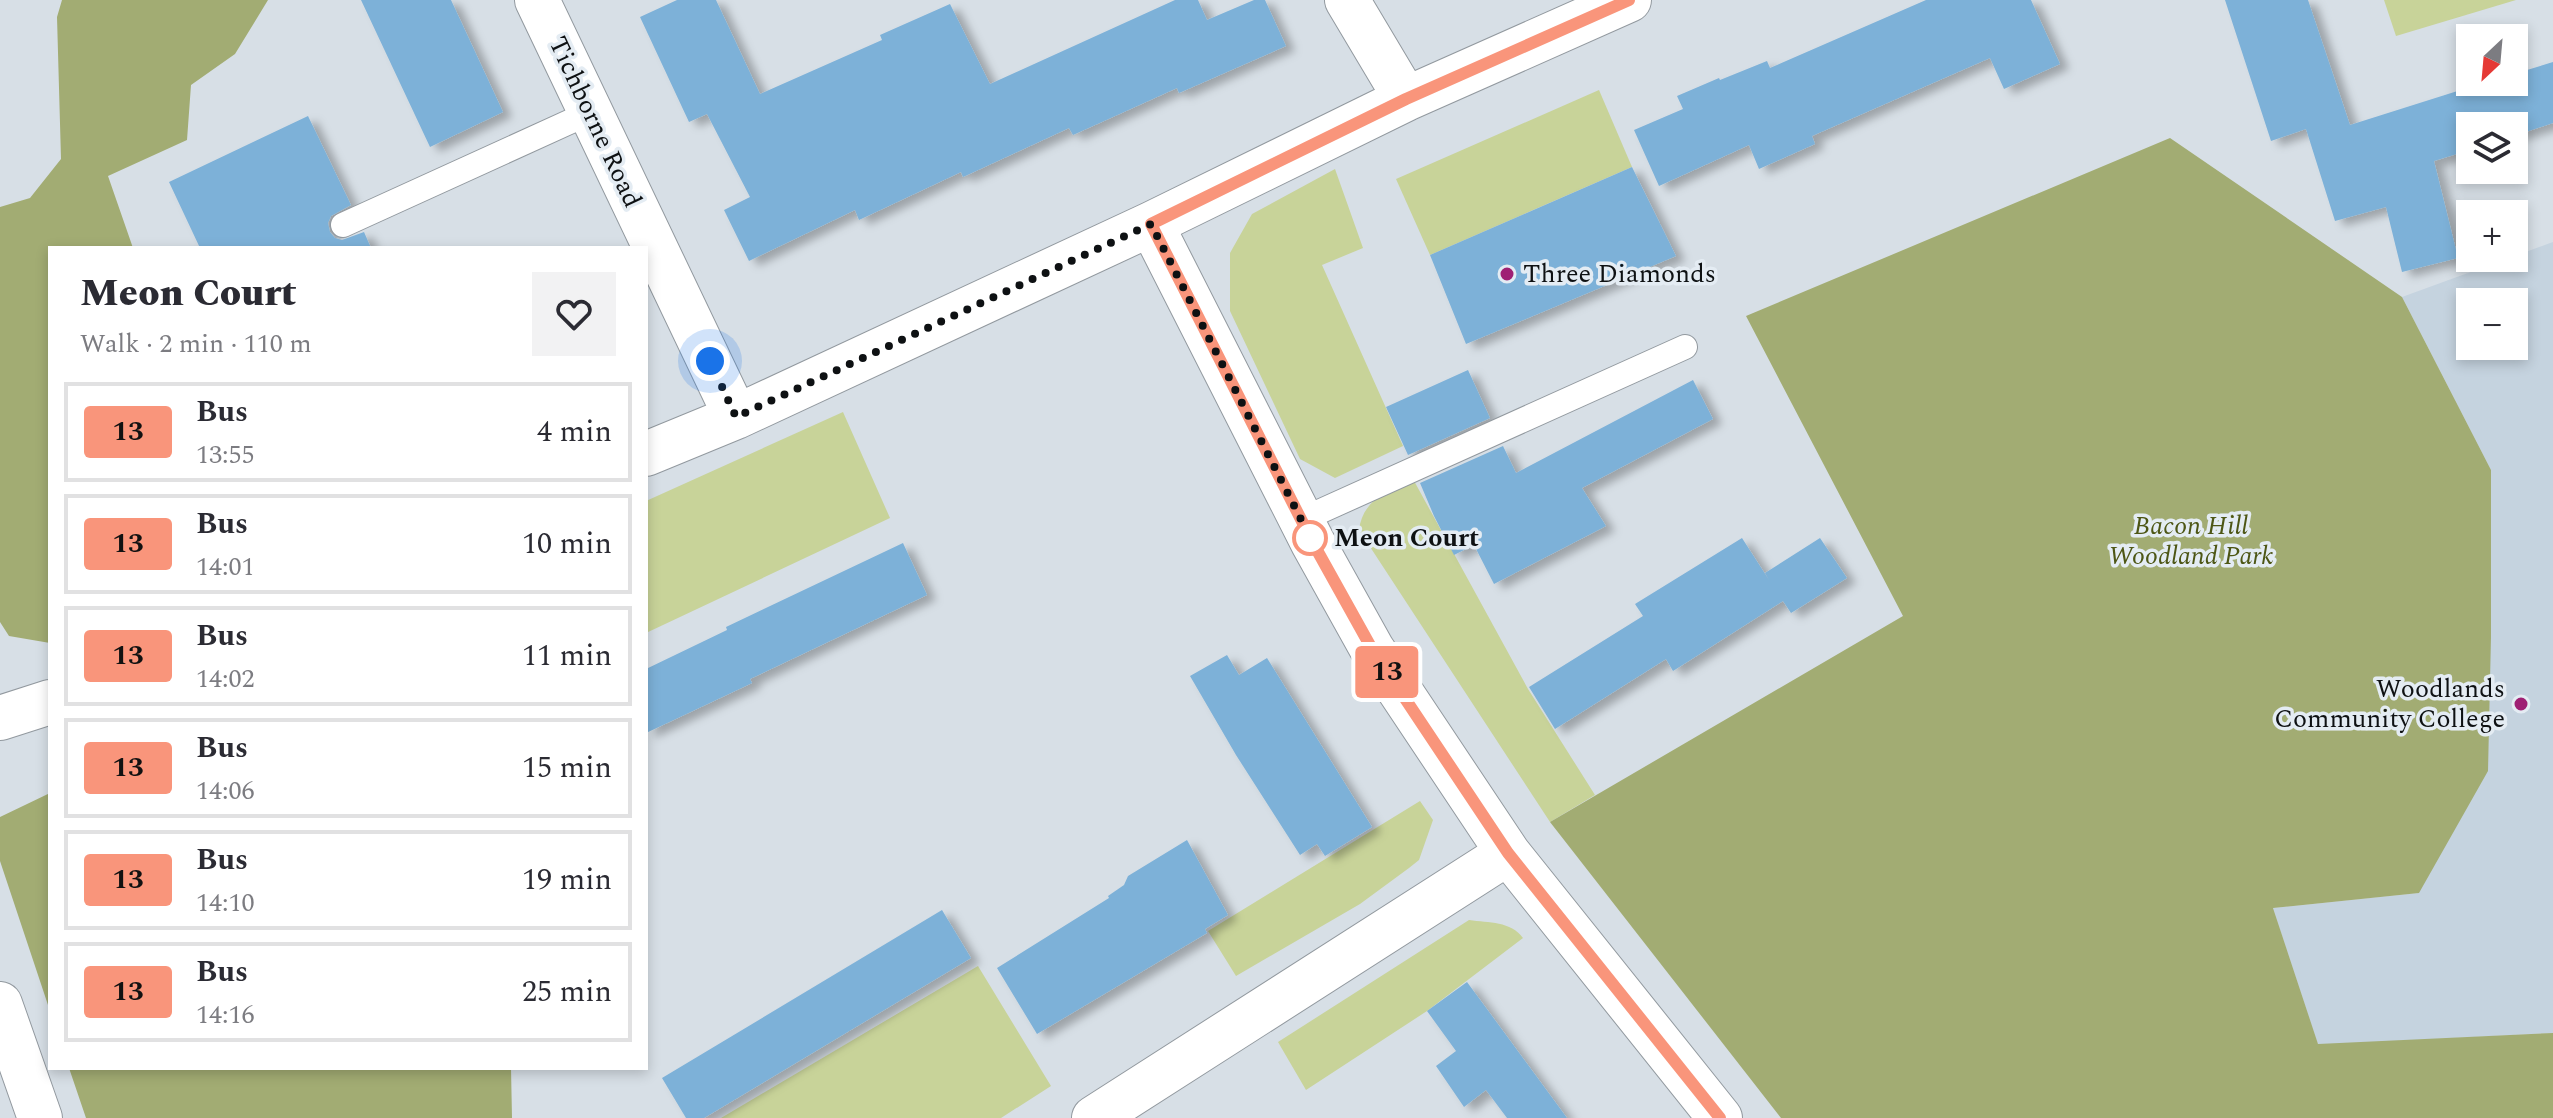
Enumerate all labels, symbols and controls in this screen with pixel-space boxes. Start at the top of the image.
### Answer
north arrow [2456,24,2528,96]
map controls [2456,24,2528,360]
street label: Tichborne Road [538,30,652,214]
button: layers [2456,112,2528,184]
button: + [2456,200,2528,272]
place label: Three Diamonds [1523,254,1716,294]
text: Meon Court [80,265,297,323]
marker: Three Diamonds [1498,265,1516,283]
button: heart [532,272,616,356]
button: − [2456,288,2528,360]
text: Walk · 2 min · 110 m [80,324,312,364]
your location [690,341,730,381]
text: Bus [196,389,248,435]
text: 4 min [537,409,612,455]
text: 13 [112,410,144,453]
text: 13:55 [196,435,255,475]
text: Bus [196,501,248,547]
park label: Bacon Hill Woodland Park [2108,506,2274,576]
place label: Meon Court [1334,518,1479,558]
text: 10 min [522,521,612,567]
marker: Meon Court [1293,521,1327,555]
text: 13 [112,522,144,565]
text: 14:01 [196,547,255,587]
text: Bus [196,613,248,659]
text: 11 min [522,633,612,679]
text: 13 [112,634,144,677]
line badge: 13 [1351,646,1423,698]
text: 13 [1371,650,1403,693]
text: 14:02 [196,659,255,699]
place label: Woodlands Community College [2274,669,2505,739]
marker: Woodlands Community College [2512,695,2530,713]
text: Bus [196,725,248,771]
text: 15 min [522,745,612,791]
text: 13 [112,746,144,789]
text: 14:06 [196,771,255,811]
text: Bus [196,837,248,883]
text: 19 min [522,857,612,903]
text: 13 [112,858,144,901]
text: 14:10 [196,883,255,923]
text: Bus [196,949,248,995]
text: 25 min [522,969,612,1015]
text: 13 [112,970,144,1013]
text: 14:16 [196,995,255,1035]

